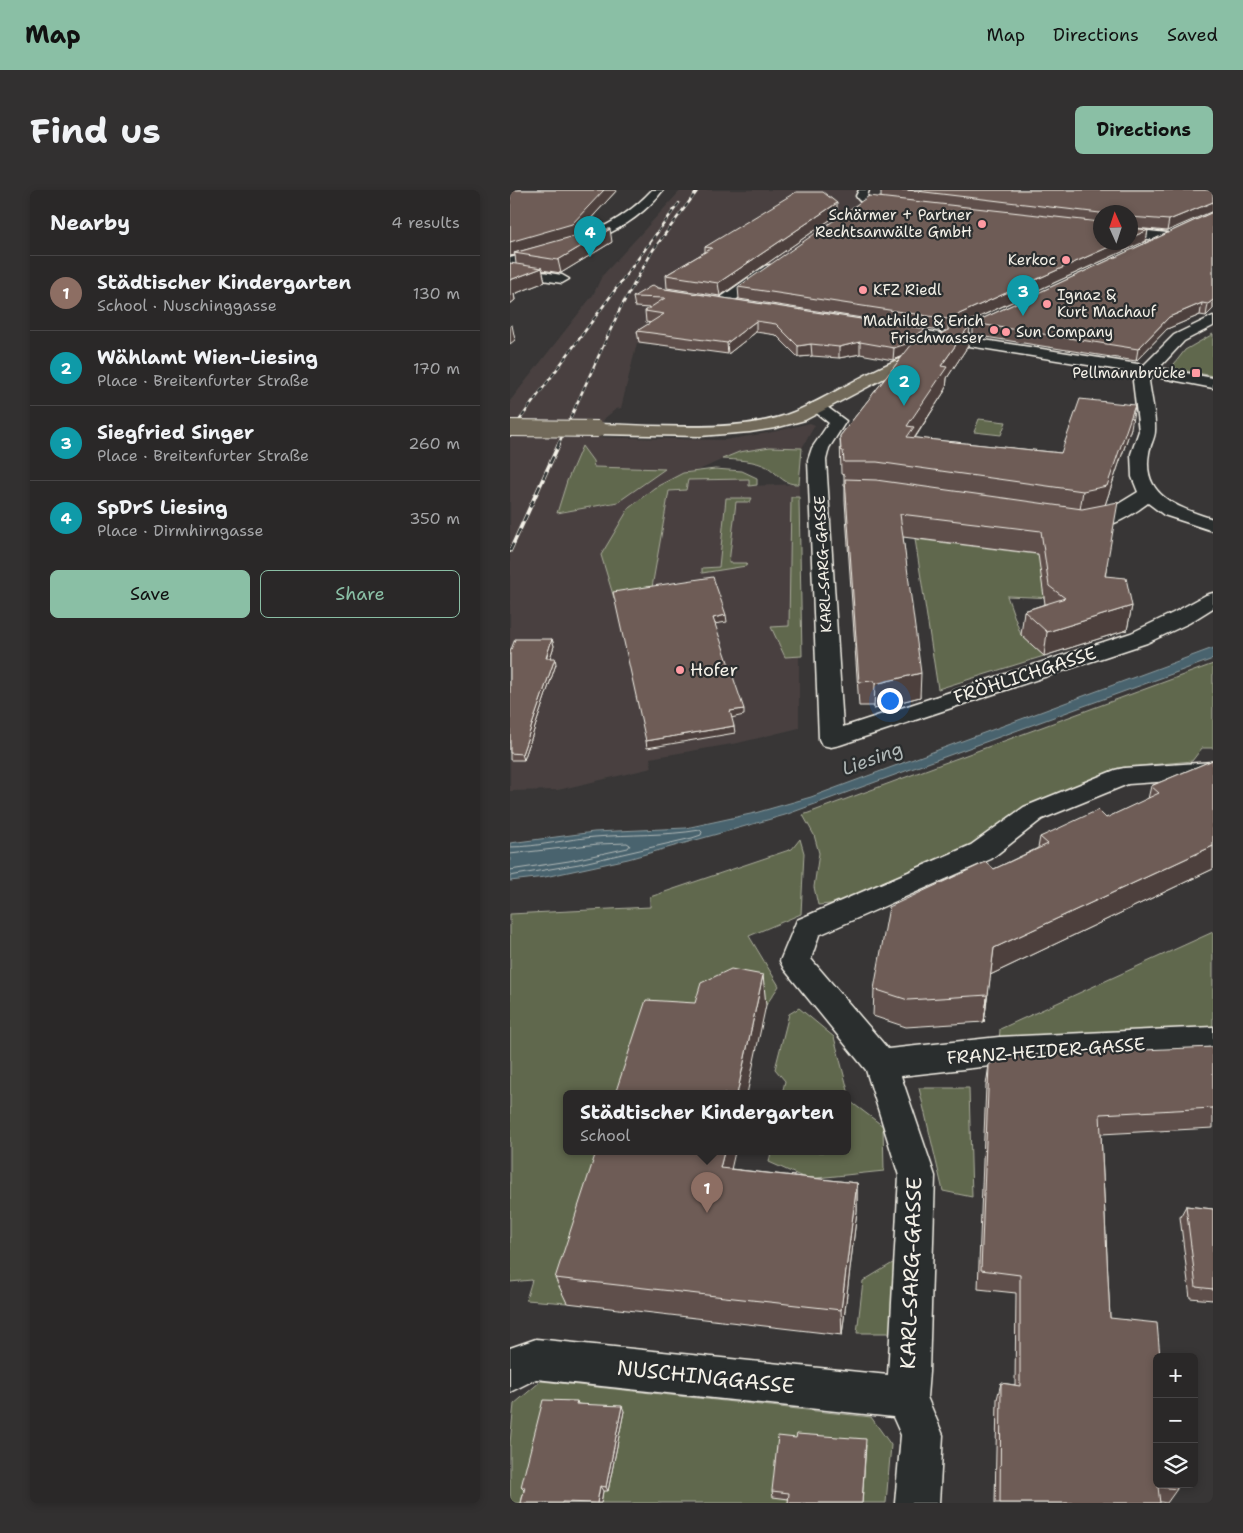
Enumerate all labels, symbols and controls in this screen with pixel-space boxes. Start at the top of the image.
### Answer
text: Map [25,19,81,51]
text: Map [987,23,1025,47]
text: Directions [1053,23,1139,47]
text: Saved [1167,23,1218,47]
button: Directions [1075,106,1213,154]
text: Find us [30,107,161,154]
place label: Schärmer + Partner Rechtsanwälte GmbH [815,205,972,242]
north arrow [1093,205,1138,250]
text: Nearby [50,209,130,237]
text: 4 results [391,212,460,233]
pin: 4 [574,216,606,257]
marker: Schärmer + Partner Rechtsanwälte GmbH [976,218,988,230]
place label: Kerkoc [1008,250,1056,270]
marker: Kerkoc [1060,254,1072,266]
text: Städtischer Kindergarten [97,270,351,295]
pin: 3 [1007,275,1039,316]
place label: KFZ Riedl [873,280,942,300]
text: 1 [62,283,70,304]
text: 130 m [413,283,460,304]
marker: KFZ Riedl [857,284,869,296]
place label: Ignaz & Kurt Machauf [1057,285,1157,322]
text: School · Nuschinggasse [97,295,277,316]
marker: Ignaz & Kurt Machauf [1041,298,1053,310]
place label: Mathilde & Erich Frischwasser [863,311,984,348]
place label: Sun Company [1016,322,1113,342]
marker: Mathilde & Erich Frischwasser [988,324,1000,336]
marker: Sun Company [1000,326,1012,338]
text: Wählamt Wien-Liesing [97,345,318,370]
text: 2 [60,358,72,379]
text: 170 m [413,358,460,379]
place label: Pellmannbrücke [1072,363,1186,383]
pin: 2 [888,365,920,406]
marker: Pellmannbrücke [1190,367,1202,379]
text: Place · Breitenfurter Straße [97,370,309,391]
text: Siegfried Singer [97,420,254,445]
text: 3 [60,433,72,454]
text: 260 m [408,433,460,454]
text: Place · Breitenfurter Straße [97,445,309,466]
text: SpDrS Liesing [97,495,228,520]
street label: KARL-SARG-GASSE [809,495,837,633]
text: 4 [60,508,72,529]
text: 350 m [409,508,460,529]
text: Place · Dirmhirngasse [97,520,264,541]
button: Save [50,570,250,618]
button: Share [260,570,460,618]
street label: FRÖHLICHGASSE [951,641,1099,709]
place label: Hofer [690,658,738,682]
marker: Hofer [674,664,686,676]
your location [877,688,903,714]
water label: Liesing [838,736,906,781]
street label: FRANZ-HEIDER-GASSE [946,1032,1146,1070]
popup [563,1090,851,1155]
text: Städtischer Kindergarten [580,1100,834,1125]
text: School [580,1125,630,1146]
pin: 1 [691,1172,723,1213]
street label: KARL-SARG-GASSE [894,1176,928,1370]
map controls [1153,1353,1198,1488]
button: + [1153,1353,1198,1398]
street label: NUSCHINGGASSE [616,1354,796,1400]
button: − [1153,1398,1198,1443]
button: layers [1153,1443,1198,1488]

